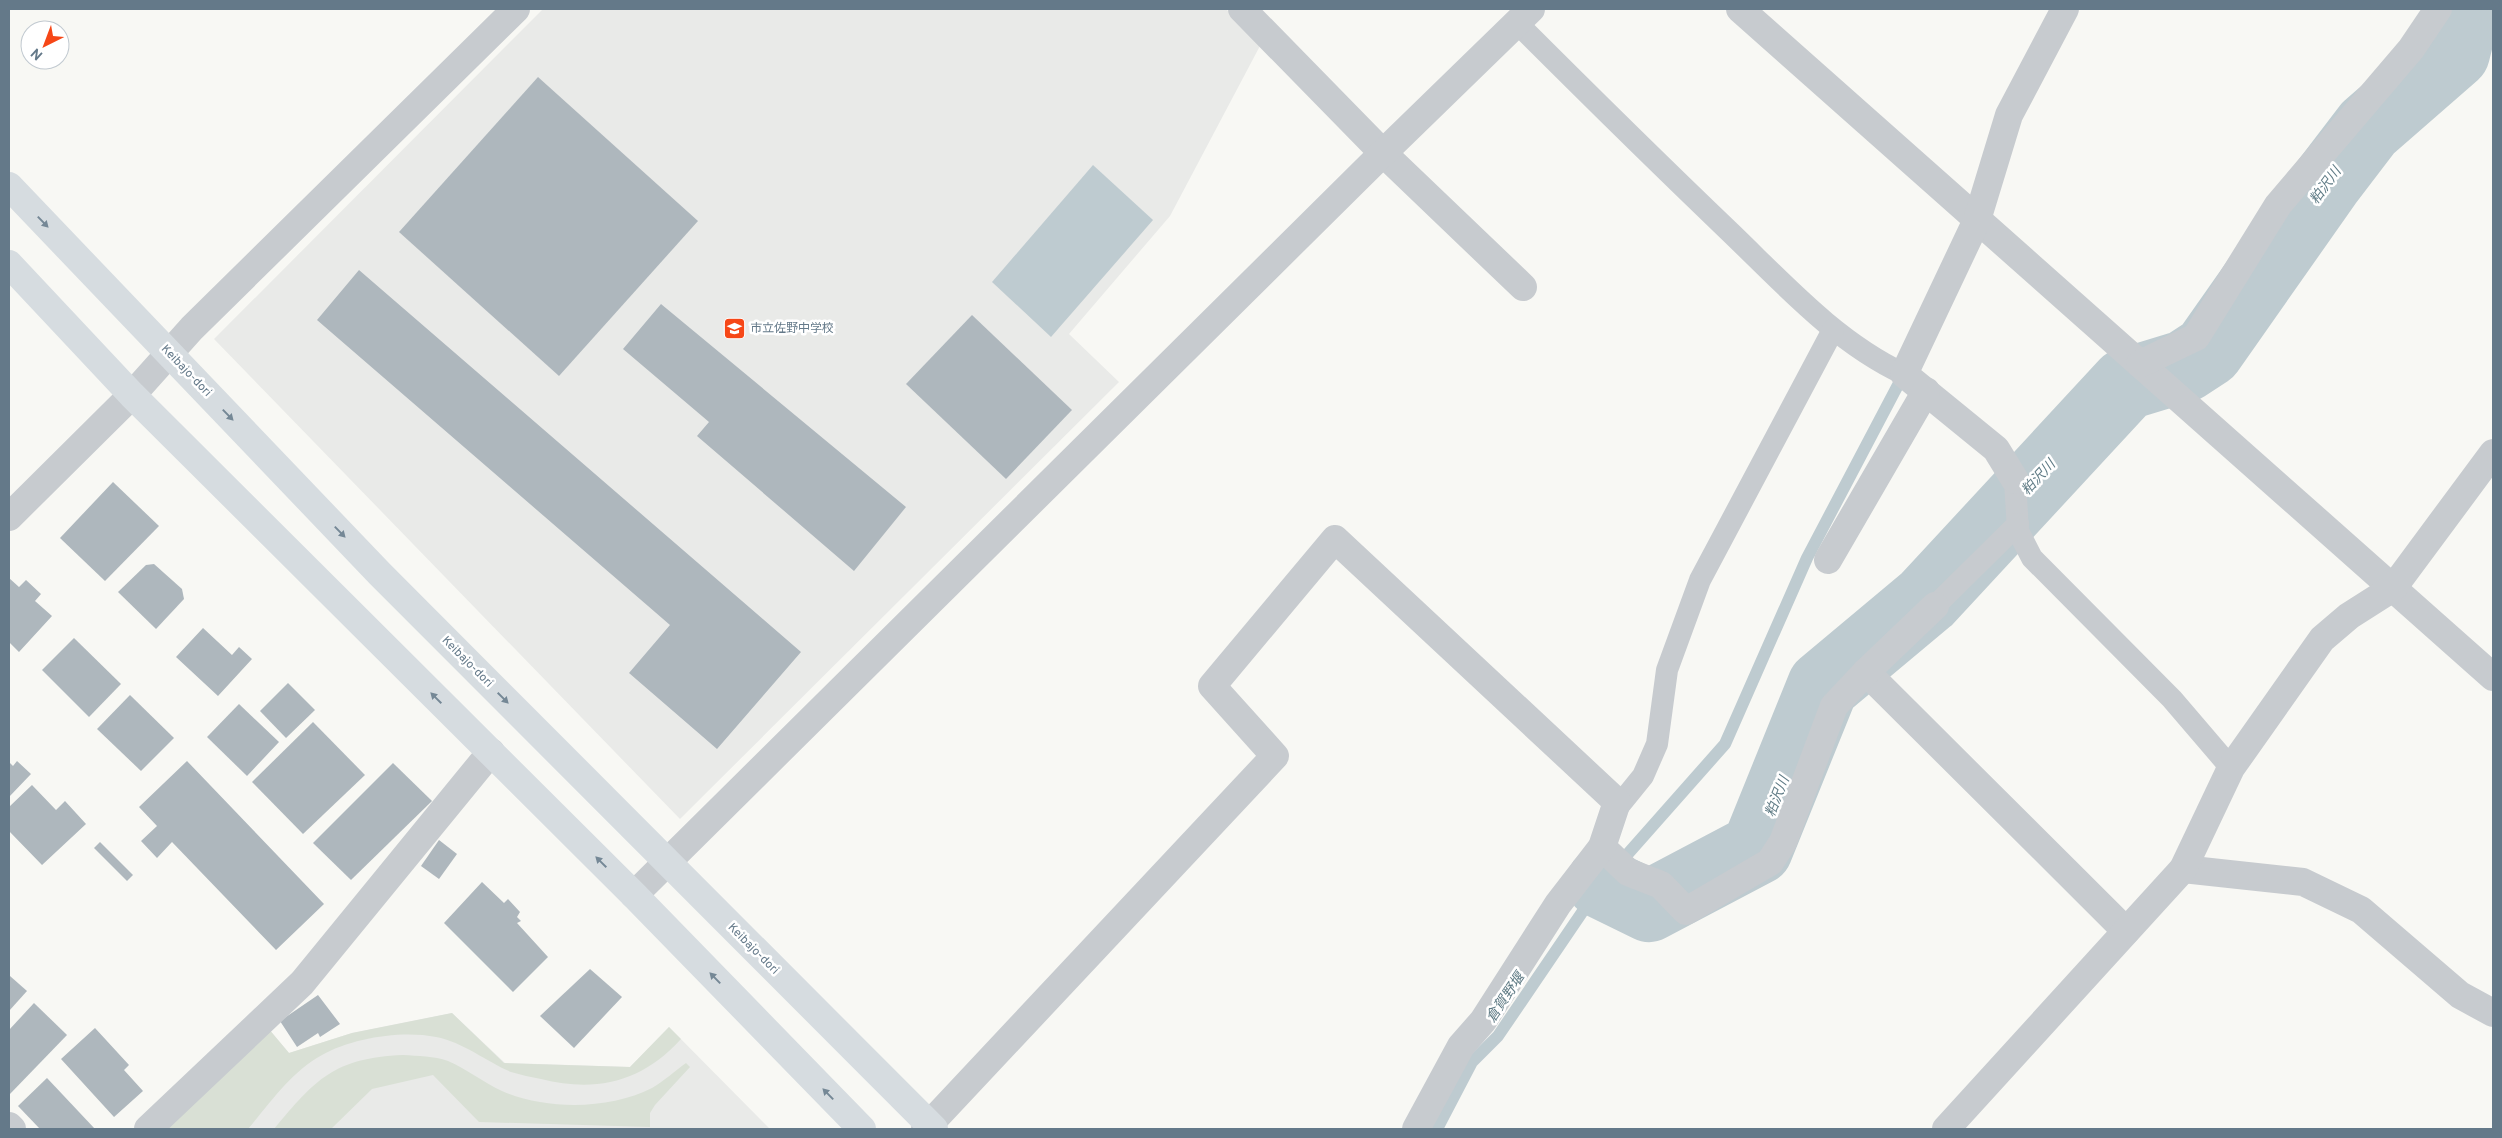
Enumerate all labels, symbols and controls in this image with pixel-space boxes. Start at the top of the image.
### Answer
north arrow [20,20,70,70]
text: N [28,44,47,63]
water label: 粕沢川 [2307,162,2346,208]
one-way arrow [36,215,48,227]
school or university icon: 市立佐野中学校 [722,317,746,341]
place label: 市立佐野中学校 [750,321,834,337]
street label: Keibajo-dori [157,342,215,400]
one-way arrow [222,408,234,420]
water label: 粕沢川 [2018,455,2061,499]
one-way arrow [334,526,346,538]
street label: Keibajo-dori [438,633,496,691]
one-way arrow [430,692,442,704]
one-way arrow [497,692,509,704]
water label: 粕沢川 [1762,772,1794,820]
one-way arrow [595,856,607,868]
street label: Keibajo-dori [724,920,782,978]
water label: 倉賀野堰 [1483,968,1530,1026]
one-way arrow [709,972,721,984]
one-way arrow [822,1089,834,1101]

